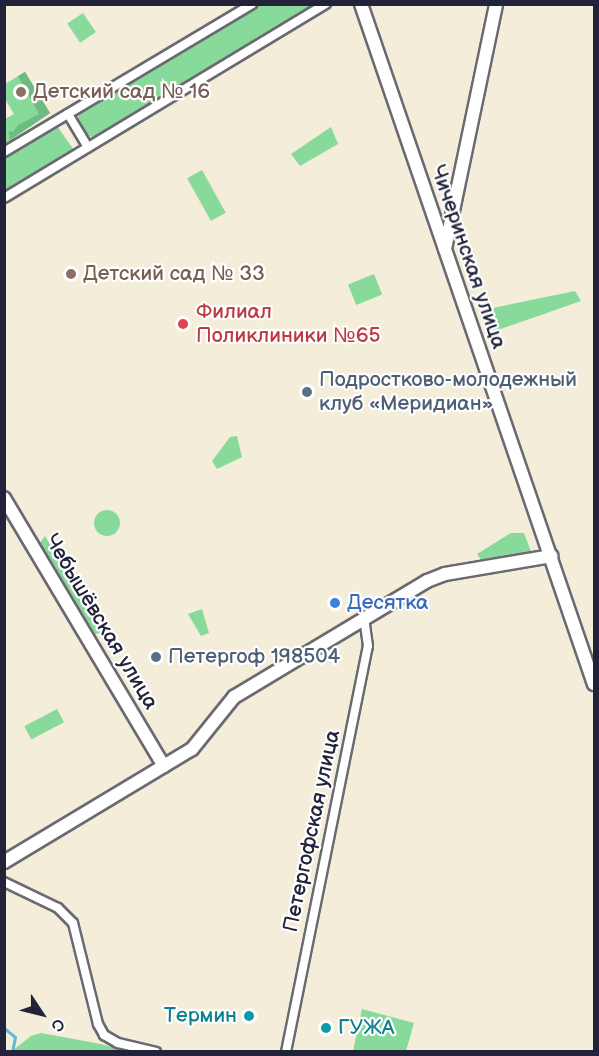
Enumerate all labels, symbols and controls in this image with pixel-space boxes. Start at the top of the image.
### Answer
place label: Детский сад № 16 [33,79,210,105]
marker: Детский сад № 16 [14,85,28,99]
street label: Чичеринская улица [425,162,511,352]
place label: Детский сад № 33 [83,261,265,287]
marker: Детский сад № 33 [64,267,78,281]
place label: Филиал Поликлиники №65 [196,299,381,349]
marker: Филиал Поликлиники №65 [174,315,192,333]
place label: Подростково-молодежный клуб «Меридиан» [319,367,577,417]
marker: Подростково-молодежный клуб «Меридиан» [300,385,314,399]
street label: Чебышёвская улица [39,530,163,714]
place label: Десятка [347,590,429,616]
marker: Десятка [328,596,342,610]
place label: Петергоф 198504 [168,644,340,670]
marker: Петергоф 198504 [149,650,163,664]
street label: Петергофская улица [278,728,346,934]
north arrow [12,984,72,1044]
place label: Термин [164,1003,237,1029]
marker: Термин [242,1009,256,1023]
text: С [46,1015,68,1035]
place label: ГУЖА [338,1015,394,1041]
marker: ГУЖА [319,1021,333,1035]

